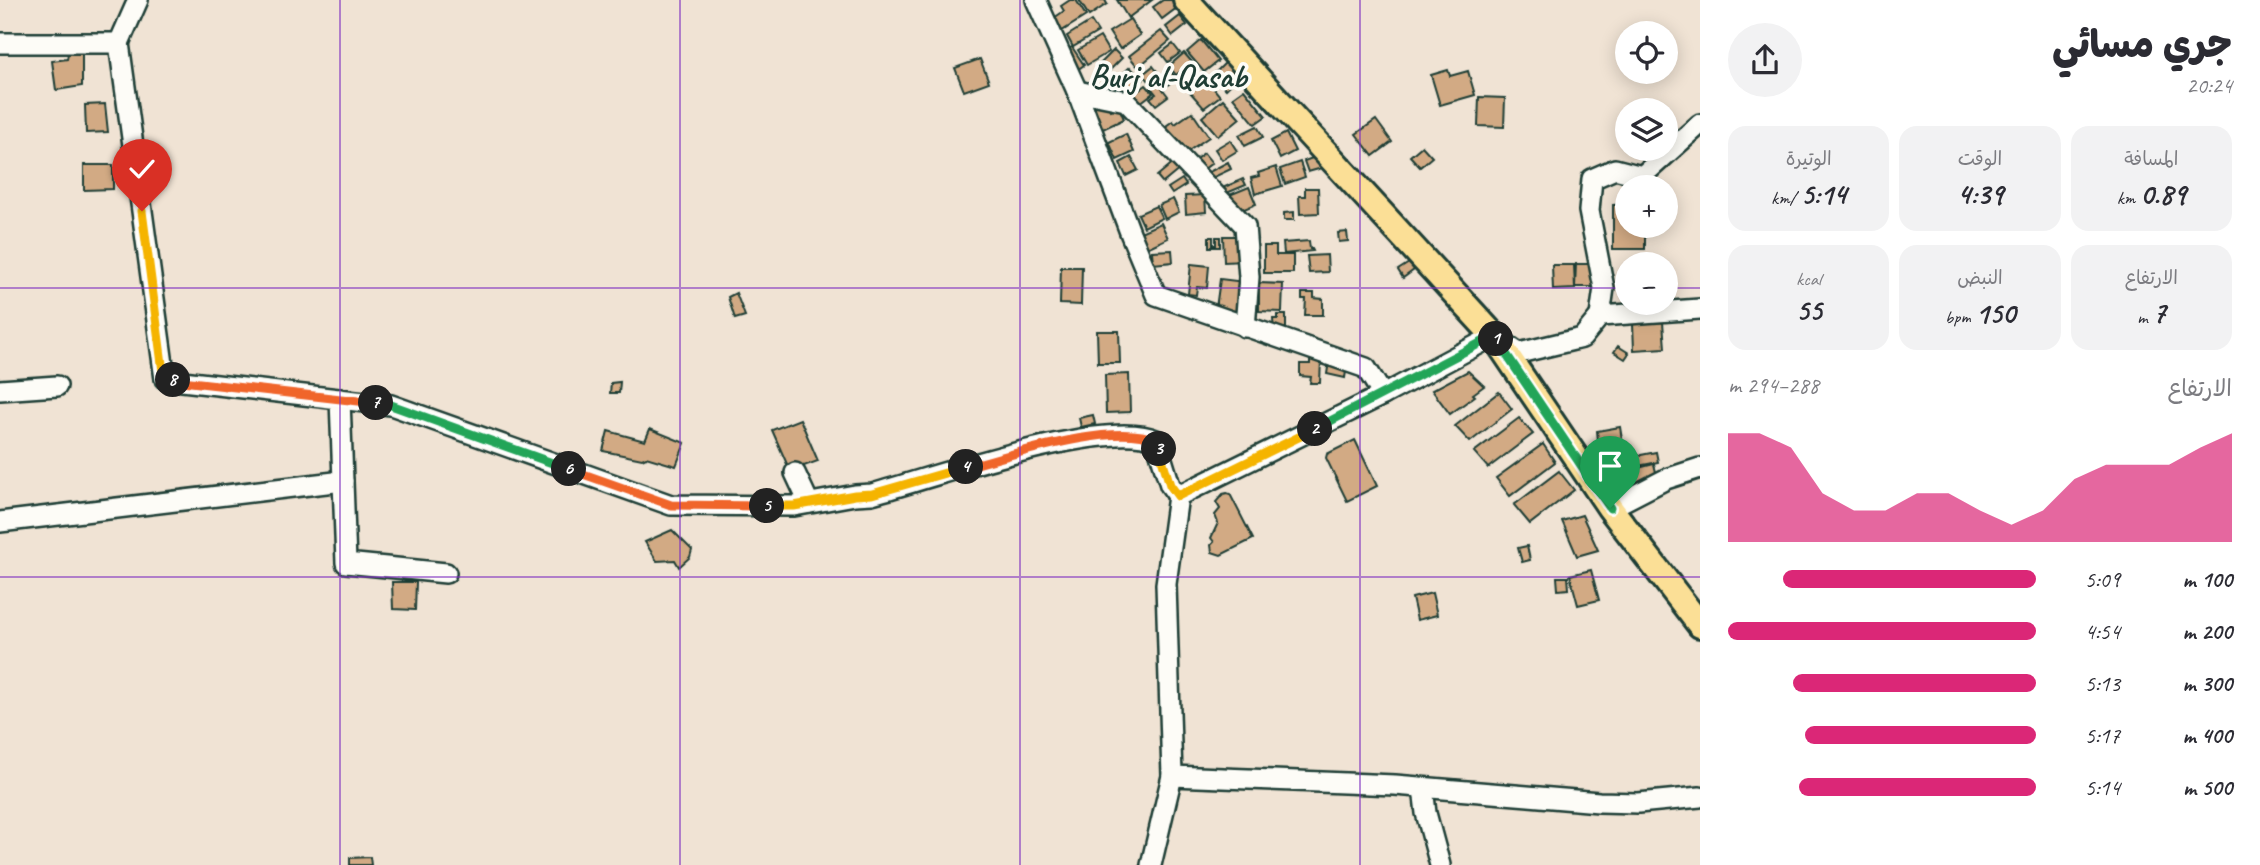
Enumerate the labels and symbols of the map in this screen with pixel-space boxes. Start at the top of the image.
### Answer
district label: Burj al-Qasab [1089,55,1249,97]
pin [112,139,172,211]
pin: 1 [1478,322,1514,356]
pin: 8 [156,362,190,398]
pin: 7 [358,386,394,420]
pin: 2 [1298,412,1332,446]
pin: 3 [1142,432,1176,466]
pin [1580,436,1640,508]
pin: 4 [948,449,984,484]
pin: 6 [552,452,586,486]
pin: 5 [750,489,784,524]

